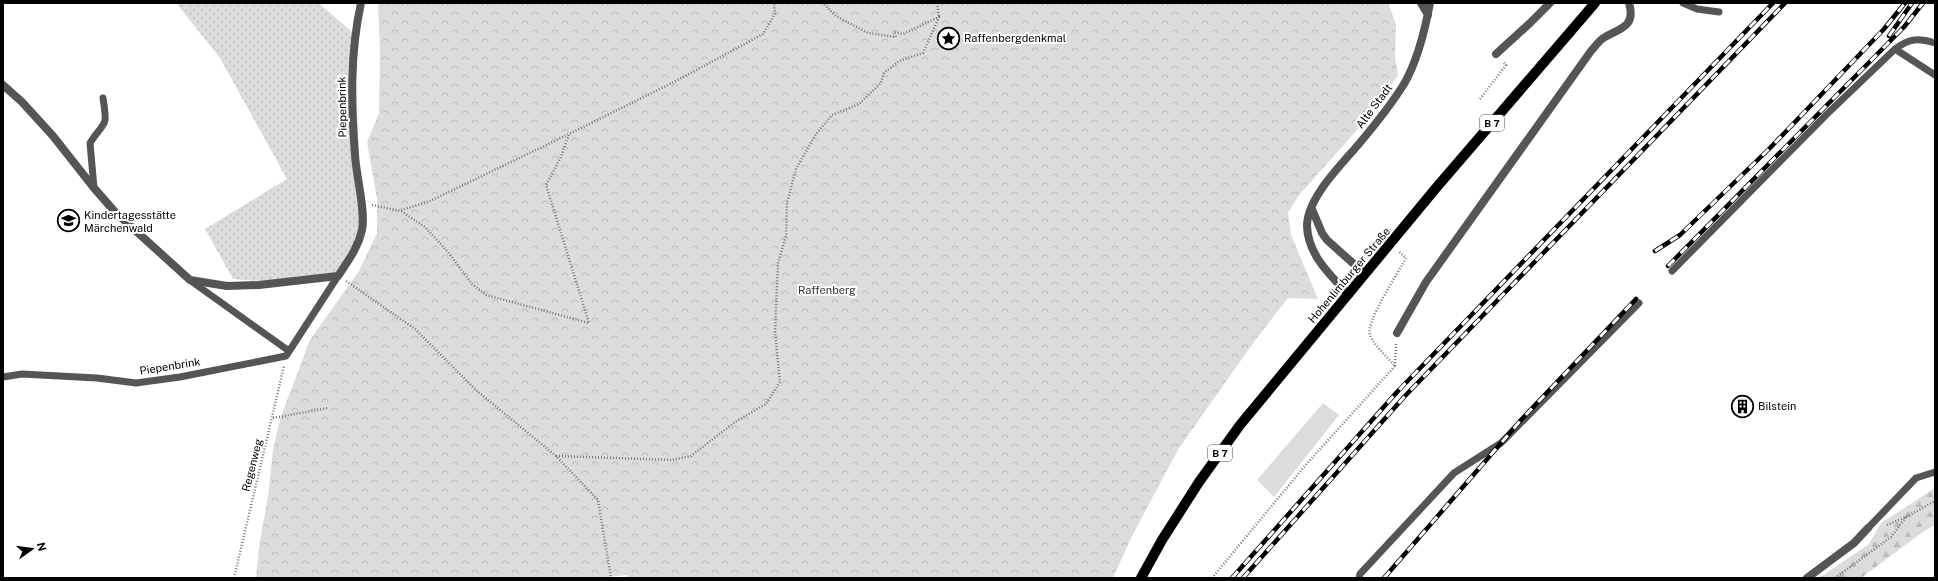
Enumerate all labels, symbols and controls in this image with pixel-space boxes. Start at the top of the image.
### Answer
place icon: Raffenbergdenkmal [936,25,962,51]
place label: Raffenbergdenkmal [964,32,1066,44]
street label: Piepenbrink [335,76,349,138]
street label: Alte Stadt [1354,82,1394,130]
road number: B 7 [1480,115,1504,131]
school or university icon: Kindertagesstätte Märchenwald [56,208,82,234]
place label: Kindertagesstätte Märchenwald [84,209,176,234]
street label: Hohenlimburger Straße [1306,225,1392,325]
park label: Raffenberg [798,284,856,296]
street label: Piepenbrink [139,355,201,377]
building icon: Bilstein [1730,393,1756,419]
place label: Bilstein [1758,400,1796,412]
street label: Regenweg [240,437,264,493]
road number: B 7 [1208,445,1232,461]
north arrow [12,529,52,569]
text: N [35,541,49,552]

